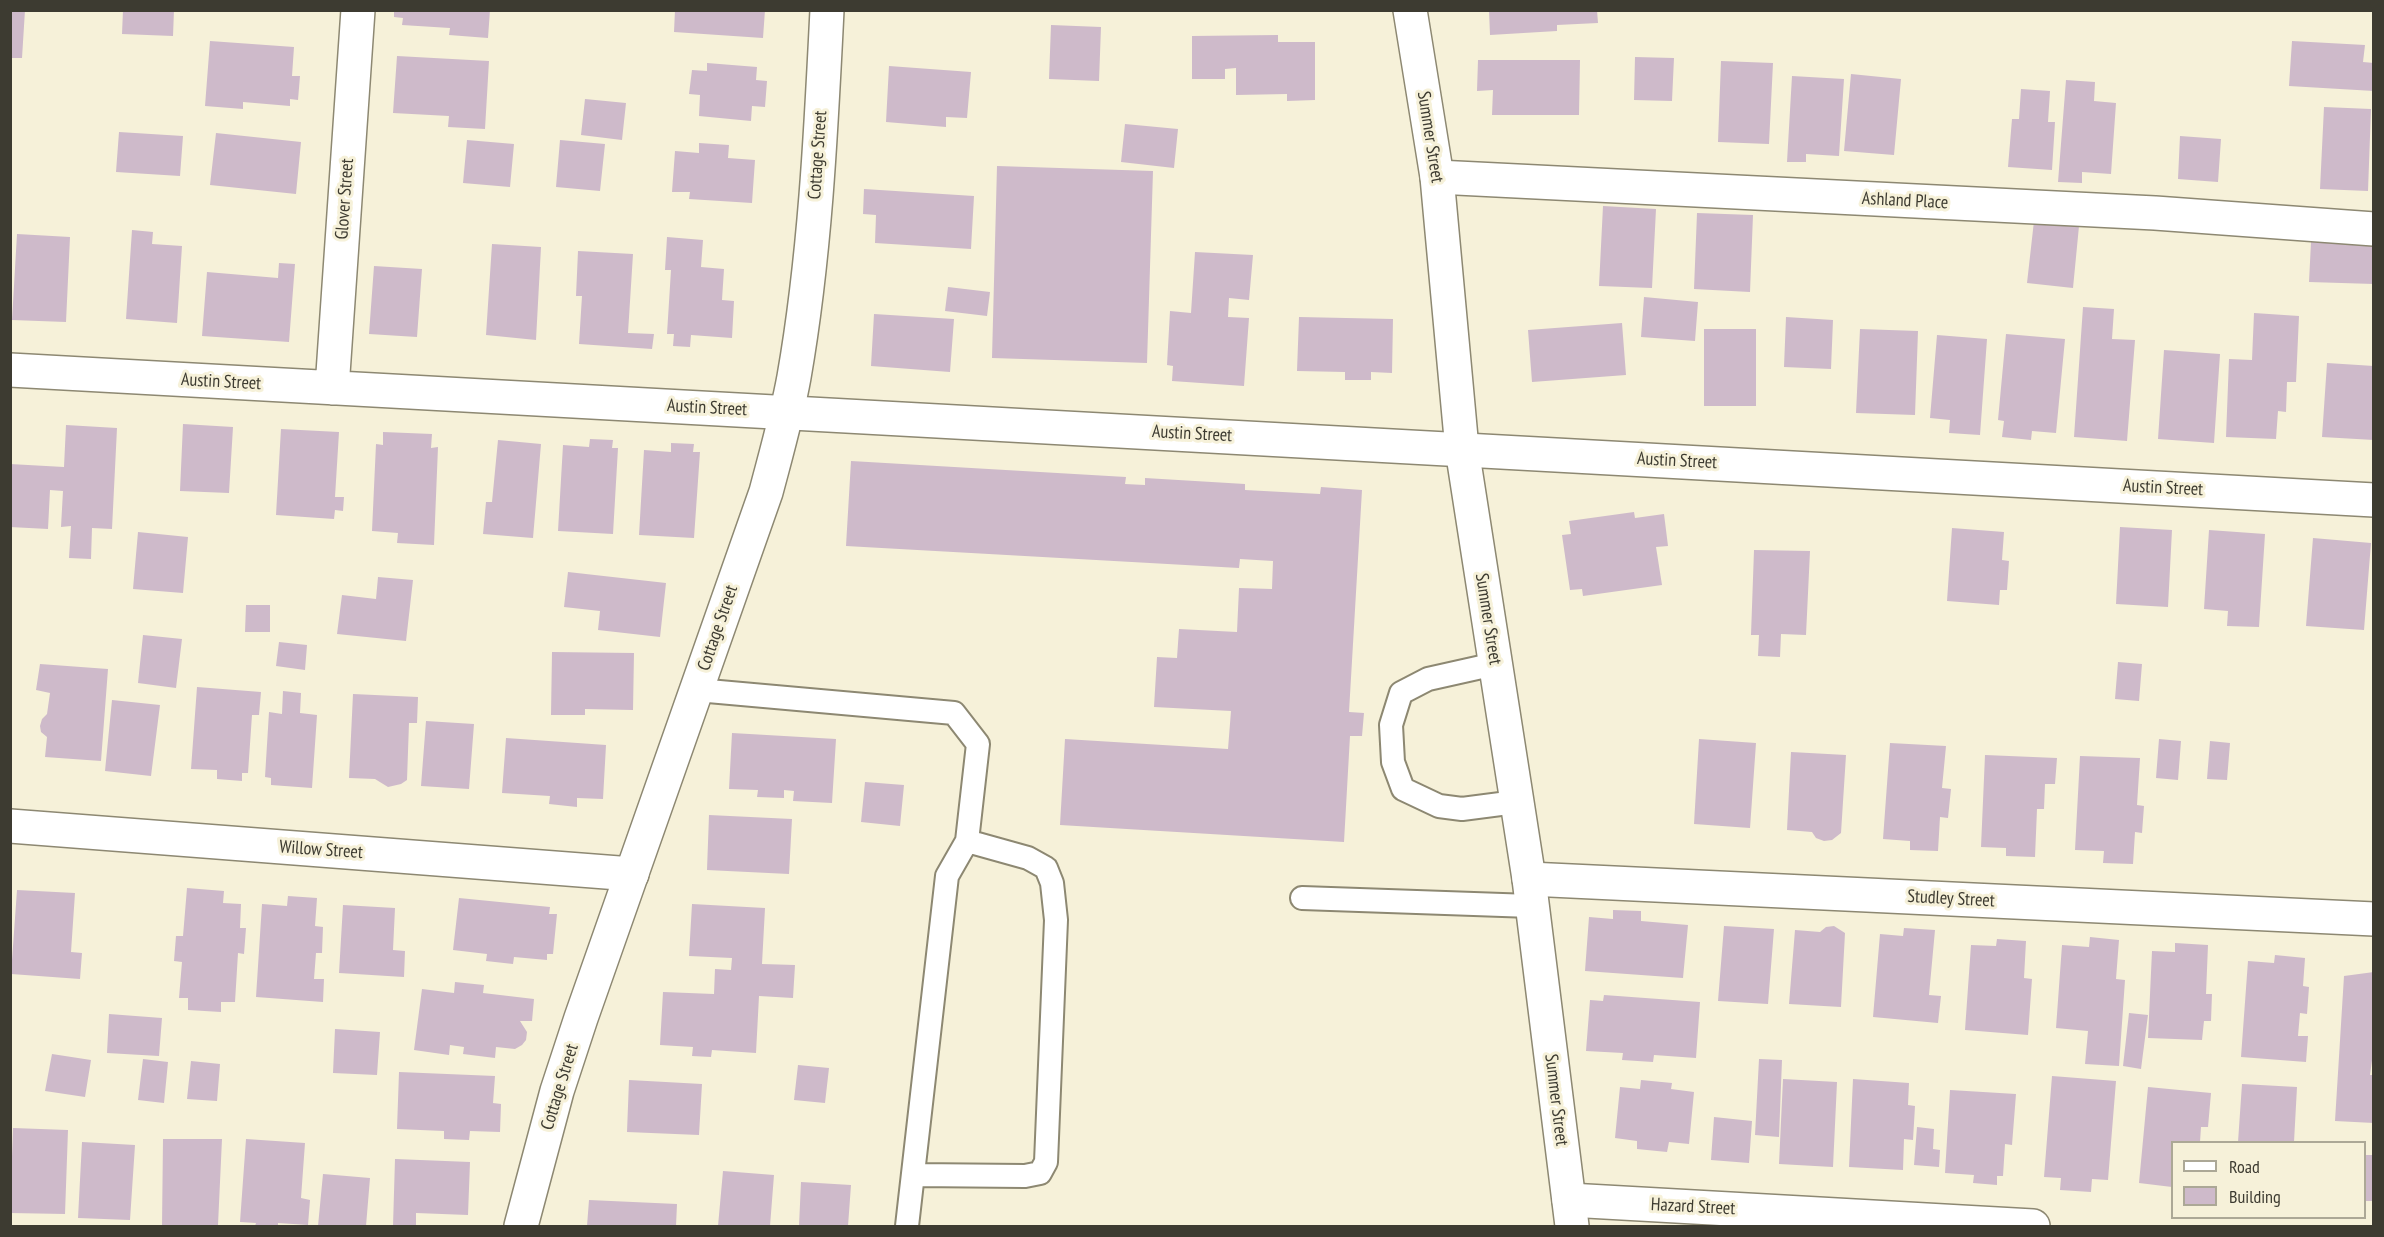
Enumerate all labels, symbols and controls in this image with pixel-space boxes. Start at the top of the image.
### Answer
street label: Summer Street [1412,90,1448,184]
street label: Cottage Street [804,110,832,200]
street label: Glover Street [331,158,359,240]
street label: Ashland Place [1861,188,1949,214]
street label: Austin Street [180,369,262,395]
street label: Austin Street [666,395,748,421]
street label: Austin Street [1151,421,1233,447]
street label: Austin Street [1636,448,1718,474]
street label: Austin Street [2122,475,2204,501]
street label: Summer Street [1470,572,1506,666]
street label: Cottage Street [693,582,743,674]
street label: Willow Street [278,836,364,864]
street label: Studley Street [1907,886,1995,912]
street label: Cottage Street [537,1041,583,1133]
street label: Summer Street [1540,1053,1572,1147]
legend [2171,1141,2366,1219]
text: Road [2229,1155,2260,1178]
text: Building [2229,1185,2281,1208]
street label: Hazard Street [1650,1194,1736,1220]

